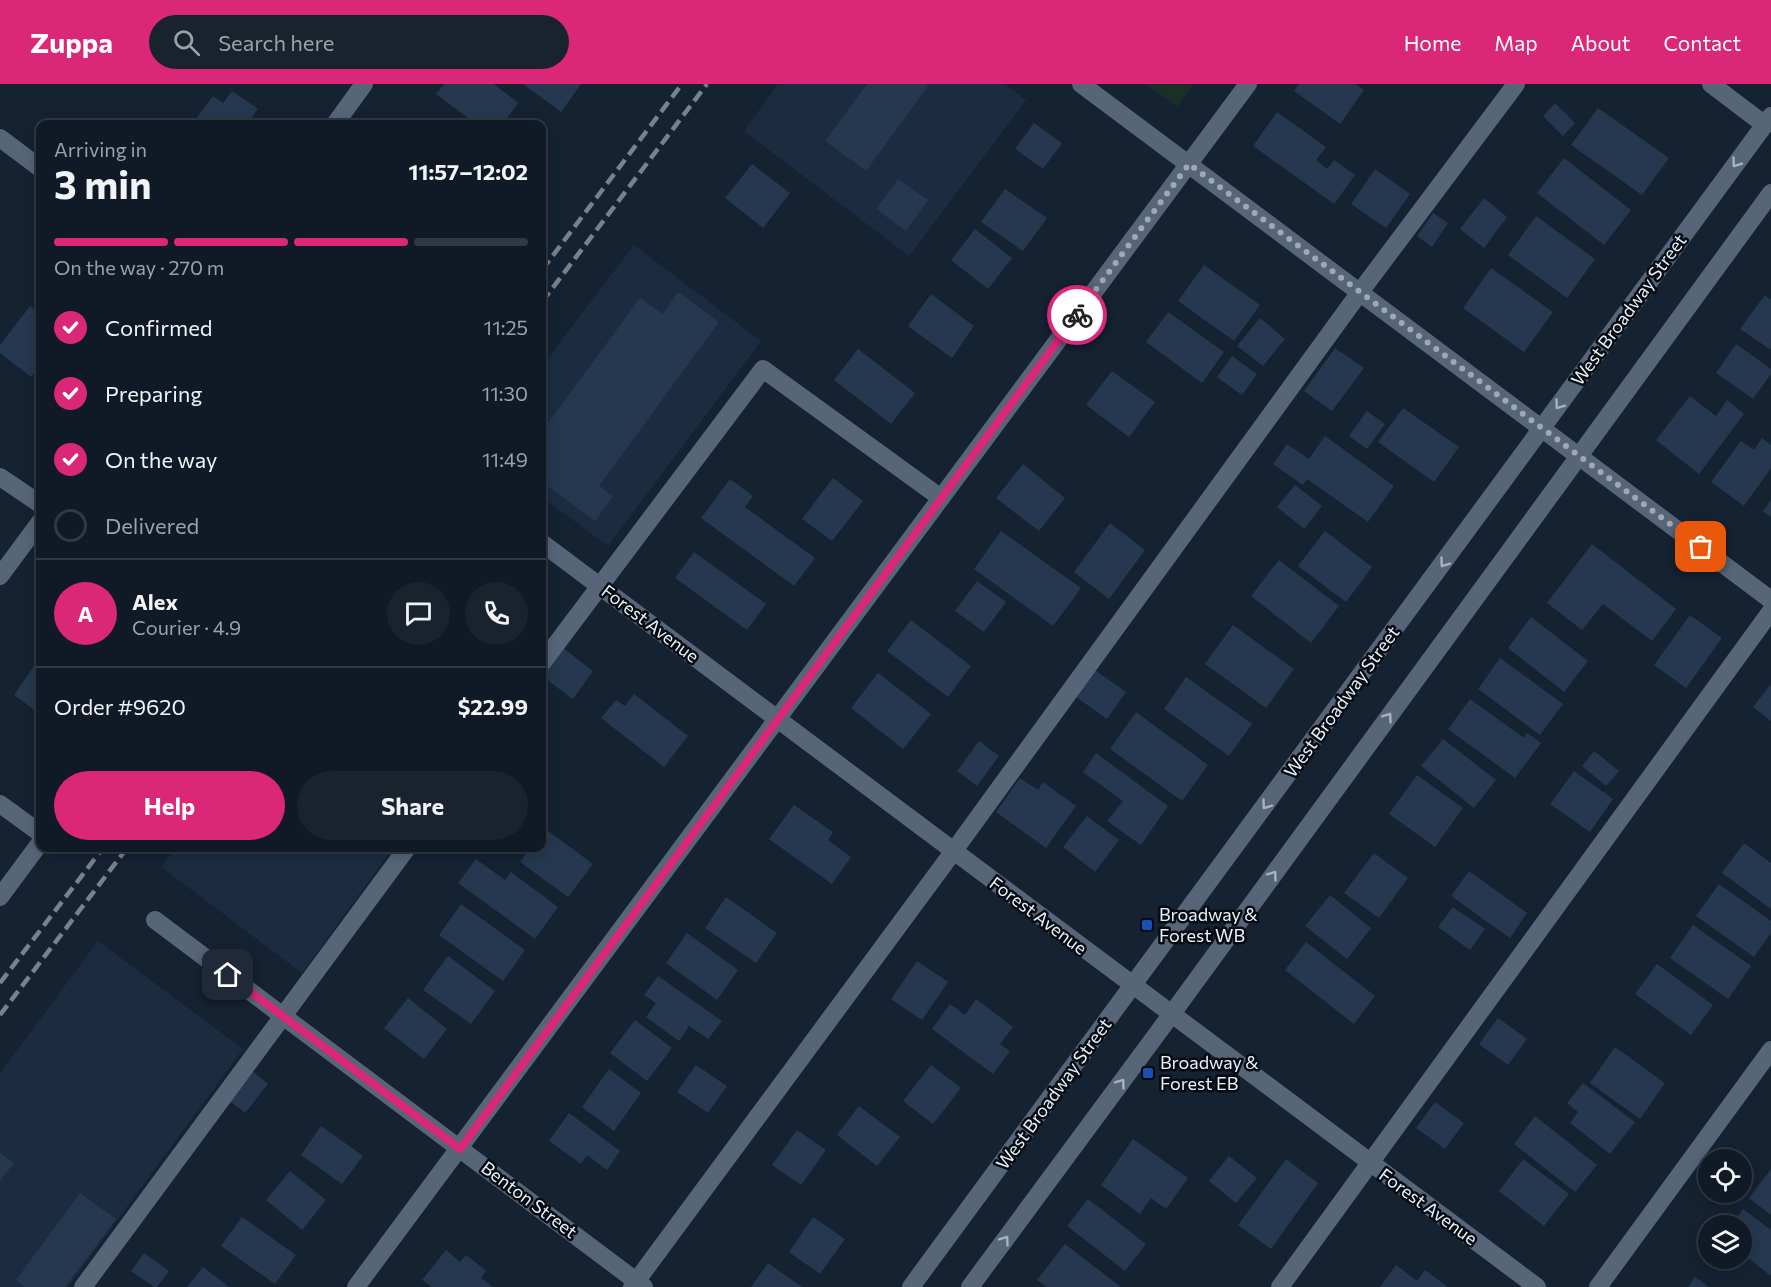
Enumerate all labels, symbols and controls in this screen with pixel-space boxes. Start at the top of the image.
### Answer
search box [149,15,569,69]
text: Zuppa [30,25,113,59]
icon: search [170,26,203,59]
text: Search here [218,29,334,56]
text: Home [1404,30,1461,55]
text: Map [1494,30,1538,55]
text: About [1571,30,1630,55]
text: Contact [1663,30,1741,55]
text: Arriving in [54,137,147,161]
one-way arrow [1733,157,1744,168]
text: 11:57–12:02 [409,158,528,185]
text: 3 min [54,159,152,207]
street label: West Broadway Street [1566,229,1690,389]
text: On the way · 270 m [54,255,224,279]
courier [1047,285,1107,345]
icon: bike [1061,299,1094,332]
icon: check [54,311,87,344]
text: Confirmed [105,314,212,341]
text: 11:25 [484,315,528,339]
icon: check [54,377,87,410]
text: Preparing [105,380,202,407]
text: 11:30 [482,381,528,405]
one-way arrow [1555,399,1566,410]
icon: check [54,443,87,476]
text: On the way [105,446,217,473]
text: 11:49 [482,447,528,471]
text: Delivered [105,512,199,539]
pin [1675,521,1726,572]
icon: bag [1684,530,1717,563]
one-way arrow [1440,556,1451,567]
street label: Forest Avenue [598,579,704,667]
button: chat [387,582,450,645]
button: phone [465,582,528,645]
text: Alex [132,588,178,615]
text: A [78,600,93,627]
text: Courier · 4.9 [132,615,241,639]
street label: West Broadway Street [1279,621,1403,781]
text: Order #9620 [54,693,186,720]
text: $22.99 [458,693,528,720]
one-way arrow [1381,713,1392,724]
button: Help [54,771,285,840]
button: Share [297,771,528,840]
one-way arrow [1263,798,1274,809]
one-way arrow [1266,870,1277,881]
street label: Forest Avenue [986,871,1092,959]
place label: Broadway & Forest WB [1159,903,1257,946]
marker: Broadway & Forest WB [1140,918,1154,932]
pin [202,949,253,1000]
icon: home [211,958,244,991]
street label: West Broadway Street [991,1013,1115,1173]
place label: Broadway & Forest EB [1160,1051,1258,1094]
marker: Broadway & Forest EB [1141,1066,1155,1080]
one-way arrow [1114,1079,1125,1090]
map controls [1698,1149,1752,1269]
button: locate [1698,1149,1752,1203]
street label: Benton Street [477,1156,582,1242]
street label: Forest Avenue [1375,1163,1482,1249]
button: layers [1698,1215,1752,1269]
one-way arrow [998,1236,1009,1247]

